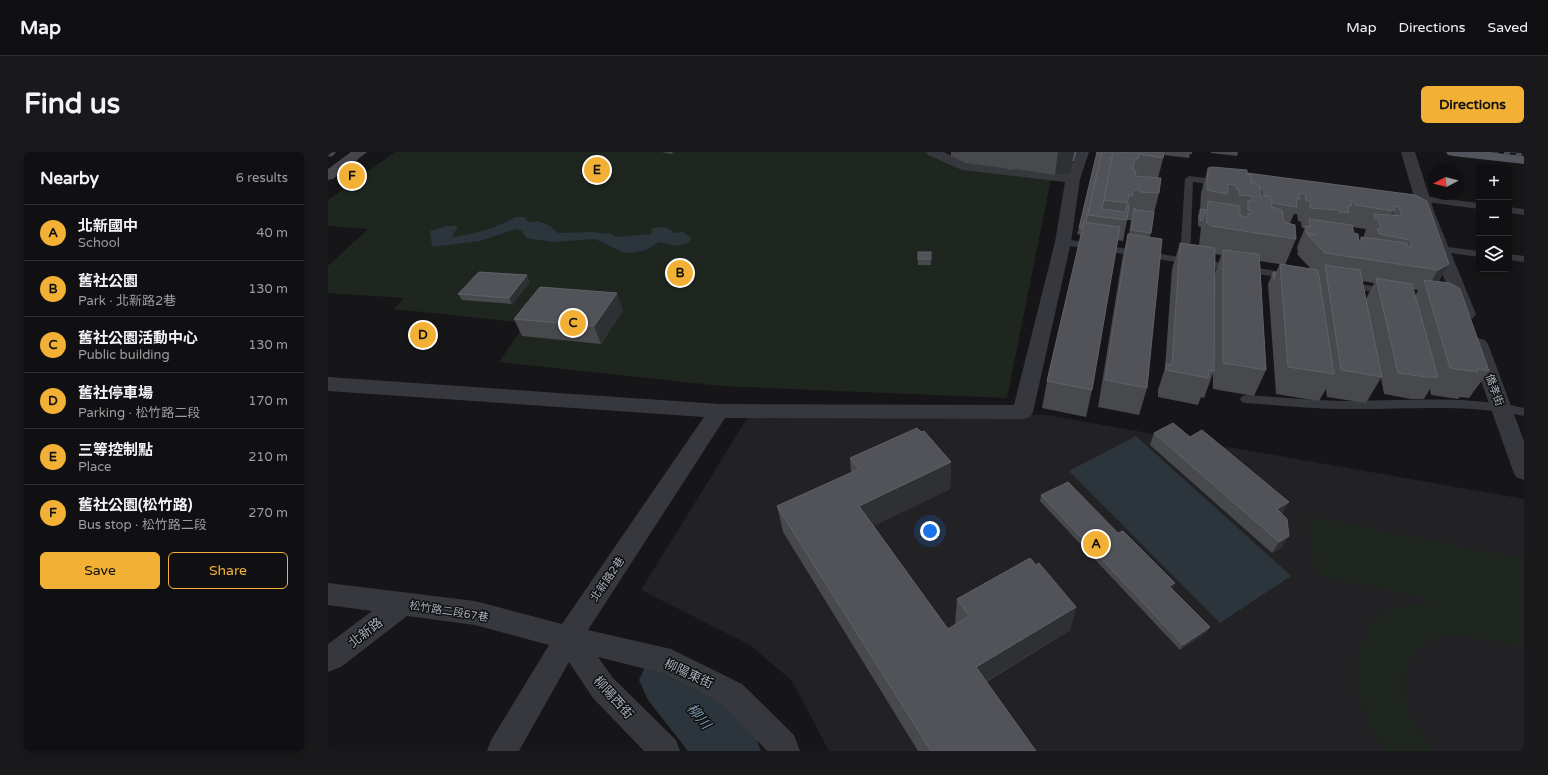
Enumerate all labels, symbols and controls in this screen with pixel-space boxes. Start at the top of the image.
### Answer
text: Map [20,17,61,39]
text: Map [1346,19,1377,36]
text: Directions [1399,19,1466,36]
text: Saved [1488,19,1528,36]
button: Directions [1421,86,1524,123]
text: Find us [24,87,120,121]
pin: E [584,155,610,185]
pin: F [339,161,365,191]
north arrow [1428,164,1464,200]
map controls [1476,164,1512,272]
button: + [1476,164,1512,200]
text: Nearby [40,168,99,189]
text: 6 results [236,170,288,186]
button: − [1476,200,1512,236]
text: 北新國中 [78,217,138,235]
text: A [48,225,58,241]
text: 40 m [256,225,288,241]
text: School [78,235,120,251]
button: layers [1476,236,1512,272]
pin: B [667,258,693,288]
text: 舊社公園 [78,272,138,290]
text: B [48,281,58,297]
text: 130 m [248,281,288,297]
text: Park · 北新路2巷 [78,293,176,309]
pin: C [560,308,586,338]
pin: D [410,320,436,350]
text: 舊社公園活動中心 [78,329,198,347]
text: C [48,337,58,353]
text: 130 m [248,337,288,353]
text: Public building [78,347,170,363]
street label: 僑孝街 [1483,372,1506,408]
text: 舊社停車場 [78,384,153,402]
text: D [48,393,58,409]
text: 170 m [248,393,288,409]
text: Parking · 松竹路二段 [78,405,200,421]
text: 三等控制點 [78,441,153,459]
text: E [49,449,57,465]
text: 210 m [248,449,288,465]
text: Place [78,459,111,475]
text: 舊社公園(松竹路) [78,496,192,514]
text: F [49,505,57,521]
text: 270 m [248,505,288,521]
text: Bus stop · 松竹路二段 [78,517,207,533]
your location [920,521,940,541]
pin: A [1083,529,1109,559]
button: Save [40,552,160,589]
button: Share [168,552,288,589]
street label: 北新路2巷 [588,555,627,604]
street label: 松竹路二段67巷 [408,599,489,624]
street label: 北新路 [345,614,386,651]
street label: 柳陽東街 [662,656,716,692]
street label: 柳陽西街 [590,673,637,722]
water label: 柳川 [683,700,715,734]

